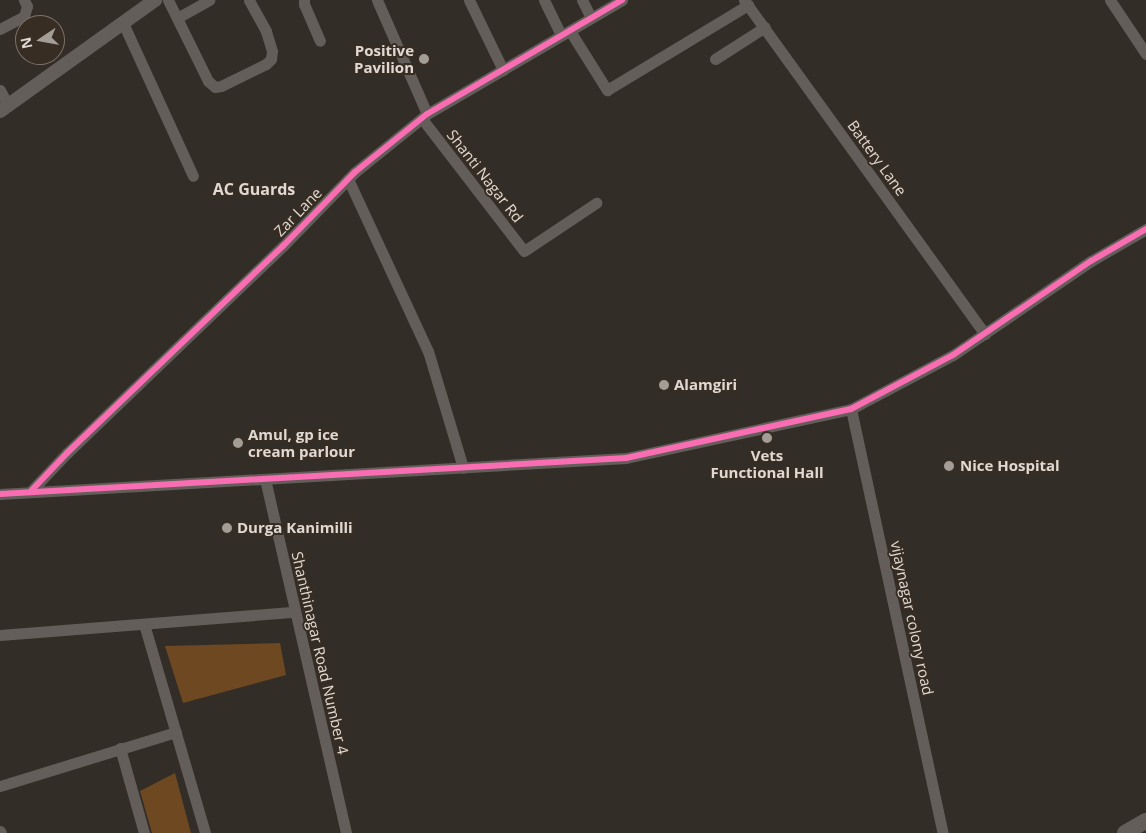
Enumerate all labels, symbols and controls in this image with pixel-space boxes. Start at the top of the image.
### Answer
north arrow [15,15,65,65]
text: N [15,35,36,51]
place label: Positive Pavilion [354,41,414,76]
marker: Positive Pavilion [418,53,430,65]
street label: Battery Lane [844,117,910,199]
street label: Shanti Nagar Rd [443,126,527,226]
district label: AC Guards [213,179,295,199]
street label: Zar Lane [270,184,326,240]
place label: Alamgiri [674,376,737,394]
marker: Alamgiri [658,379,670,391]
place label: Amul, gp ice cream parlour [248,425,355,460]
marker: Vets Functional Hall [761,432,773,444]
marker: Amul, gp ice cream parlour [232,437,244,449]
place label: Vets Functional Hall [710,446,824,481]
place label: Nice Hospital [960,457,1060,475]
marker: Nice Hospital [942,459,956,473]
place label: Durga Kanimilli [237,519,353,537]
marker: Durga Kanimilli [221,522,233,534]
street label: vijaynagar colony road [887,539,937,697]
street label: Shanthinagar Road Number 4 [288,550,352,756]

